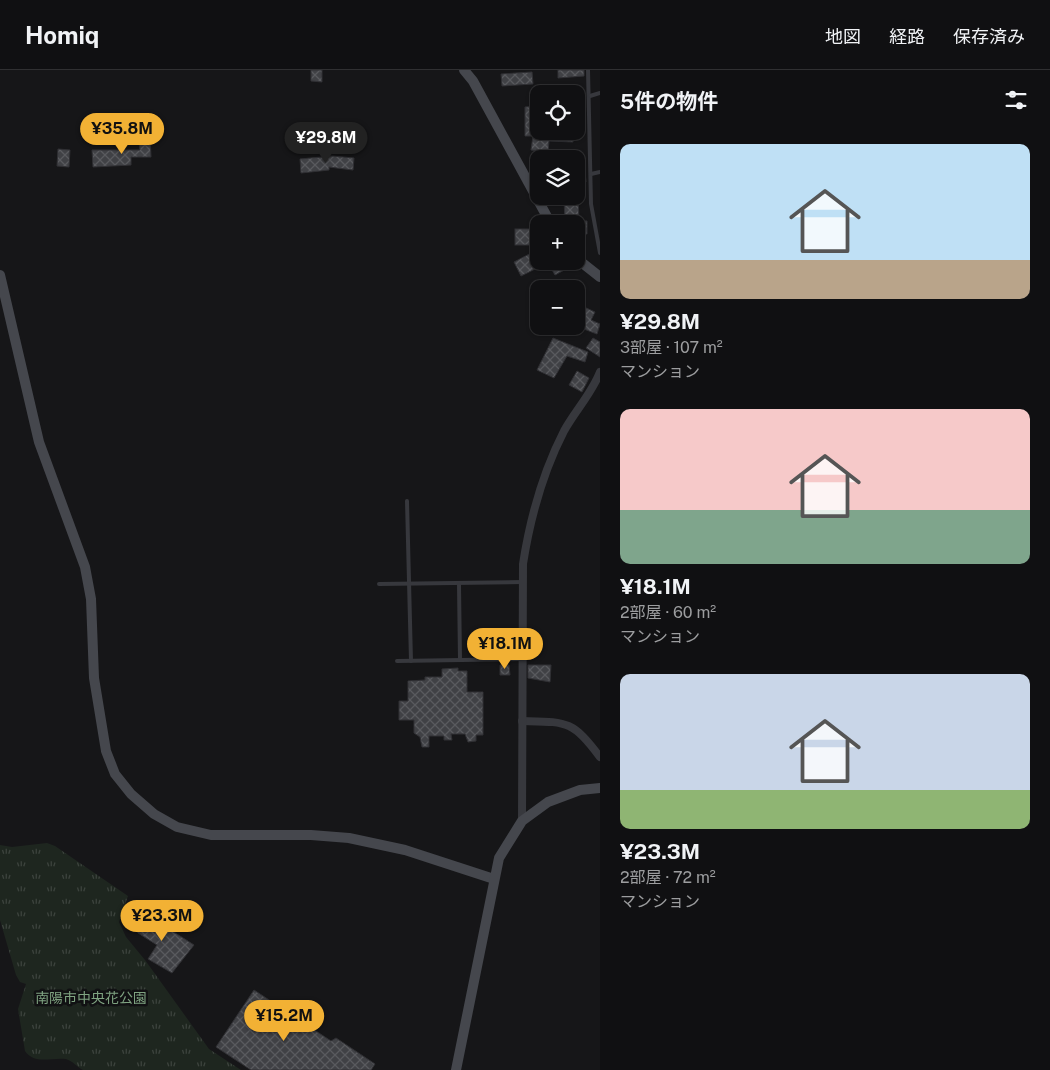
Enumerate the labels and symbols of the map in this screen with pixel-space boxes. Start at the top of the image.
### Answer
pin: ¥35.8M [81,112,163,155]
pin: ¥29.8M [285,122,367,164]
pin: ¥18.1M [464,628,546,670]
pin: ¥23.3M [121,900,203,942]
park label: 南陽市中央花公園 [35,990,147,1006]
pin: ¥15.2M [243,1000,325,1042]

